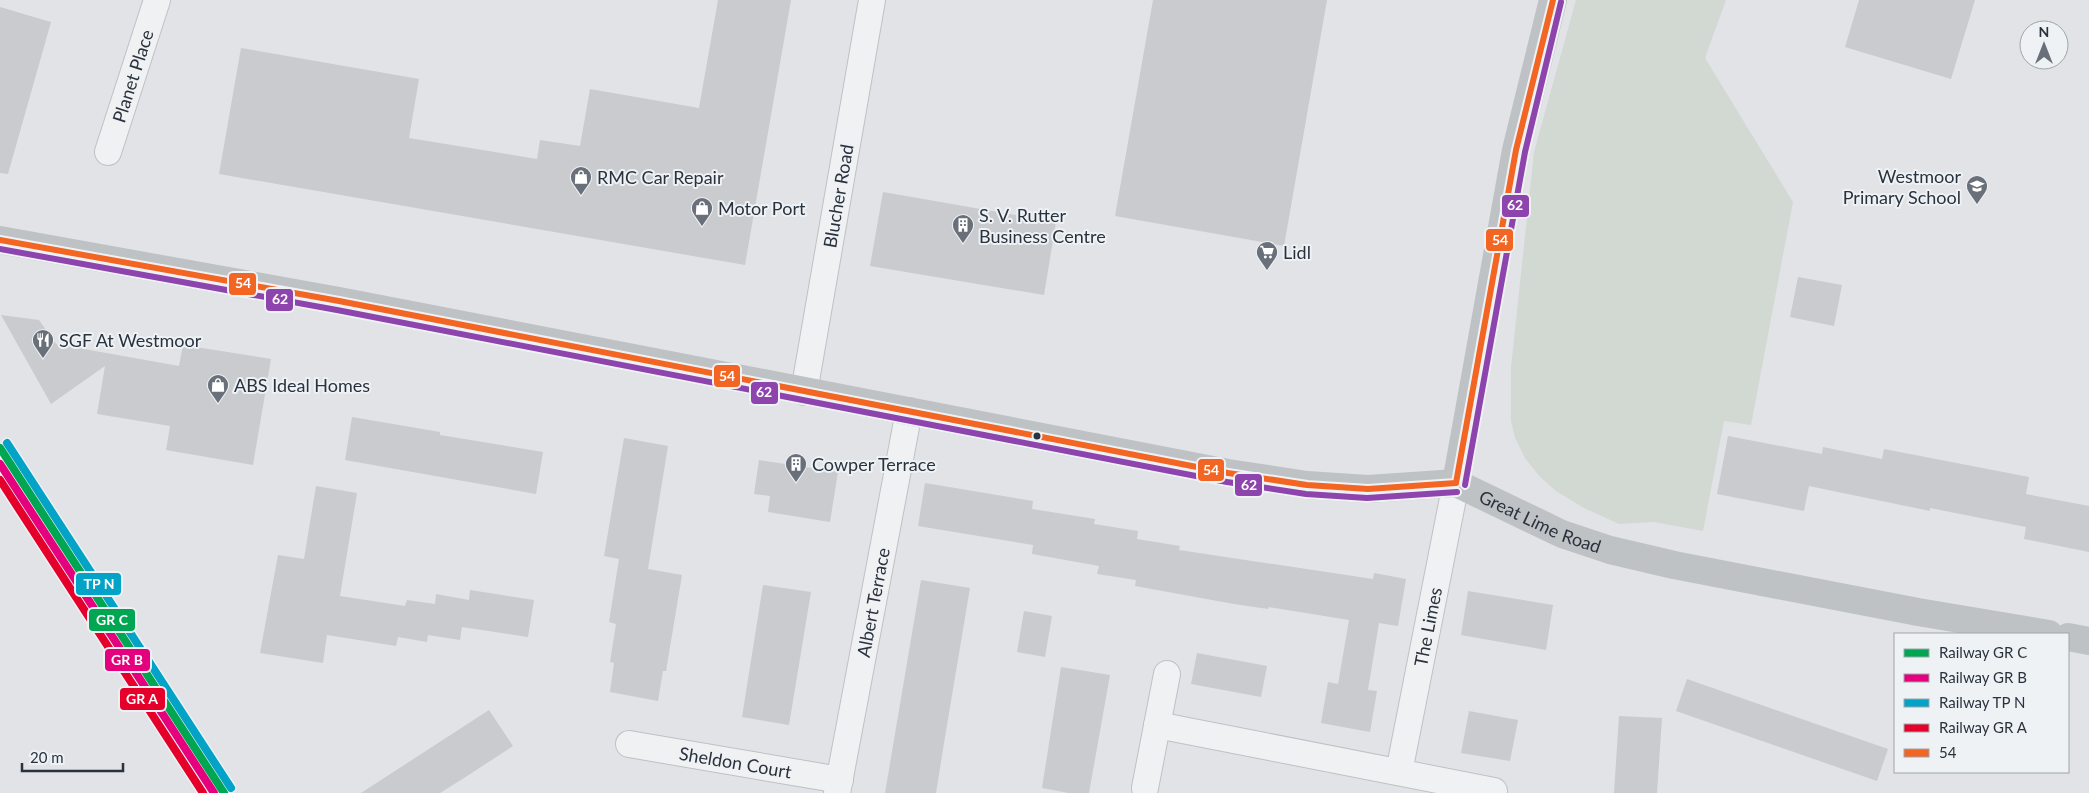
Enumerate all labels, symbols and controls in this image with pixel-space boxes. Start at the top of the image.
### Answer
north arrow [2019,20,2069,70]
text: N [2039,23,2049,40]
street label: Planet Place [107,27,158,125]
street label: Blucher Road [818,142,858,249]
shop icon: RMC Car Repair [569,165,593,196]
place label: Westmoor Primary School [1843,165,1961,208]
place label: RMC Car Repair [597,166,724,188]
school or university icon: Westmoor Primary School [1965,174,1989,205]
line badge: 62 [1501,194,1530,218]
shop icon: Motor Port [690,196,714,227]
text: 62 [1507,196,1523,213]
place label: Motor Port [718,197,806,219]
place label: S. V. Rutter Business Centre [979,204,1106,247]
building icon: S. V. Rutter Business Centre [951,213,975,244]
line badge: 54 [1485,228,1514,252]
text: 54 [1492,231,1508,248]
supermarket icon: Lidl [1255,240,1279,271]
place label: Lidl [1283,241,1311,263]
line badge: 54 [228,272,257,296]
text: 54 [235,274,251,291]
line badge: 62 [265,288,294,312]
text: 62 [272,290,288,307]
restaurant icon: SGF At Westmoor [31,328,55,359]
place label: SGF At Westmoor [59,329,202,351]
line badge: 54 [713,364,741,388]
text: 54 [719,367,735,384]
shop icon: ABS Ideal Homes [206,373,230,404]
place label: ABS Ideal Homes [234,374,370,396]
line badge: 62 [750,381,779,405]
text: 62 [756,383,772,400]
unlabelled marker [1032,431,1042,441]
building icon: Cowper Terrace [784,452,808,483]
place label: Cowper Terrace [812,453,936,475]
line badge: 54 [1197,458,1225,482]
text: 54 [1203,461,1219,478]
line badge: 62 [1234,473,1263,497]
text: 62 [1241,476,1257,493]
street label: Great Lime Road [1476,485,1604,557]
street label: Albert Terrace [852,546,894,659]
line badge: TP N [75,572,122,596]
text: TP N [84,575,114,592]
street label: The Limes [1409,585,1446,668]
line badge: GR C [88,608,136,632]
text: GR C [96,611,129,628]
legend [1894,633,2069,773]
text: Railway GR C [1939,643,2027,661]
line badge: GR B [104,648,151,672]
text: GR B [111,651,143,668]
text: Railway GR B [1939,668,2027,686]
line badge: GR A [119,687,166,711]
text: GR A [126,690,158,707]
text: Railway TP N [1939,693,2025,711]
text: Railway GR A [1939,718,2028,736]
scale bar [22,740,124,772]
street label: Sheldon Court [678,742,794,783]
text: 54 [1939,743,1957,761]
text: 20 m [30,748,64,766]

